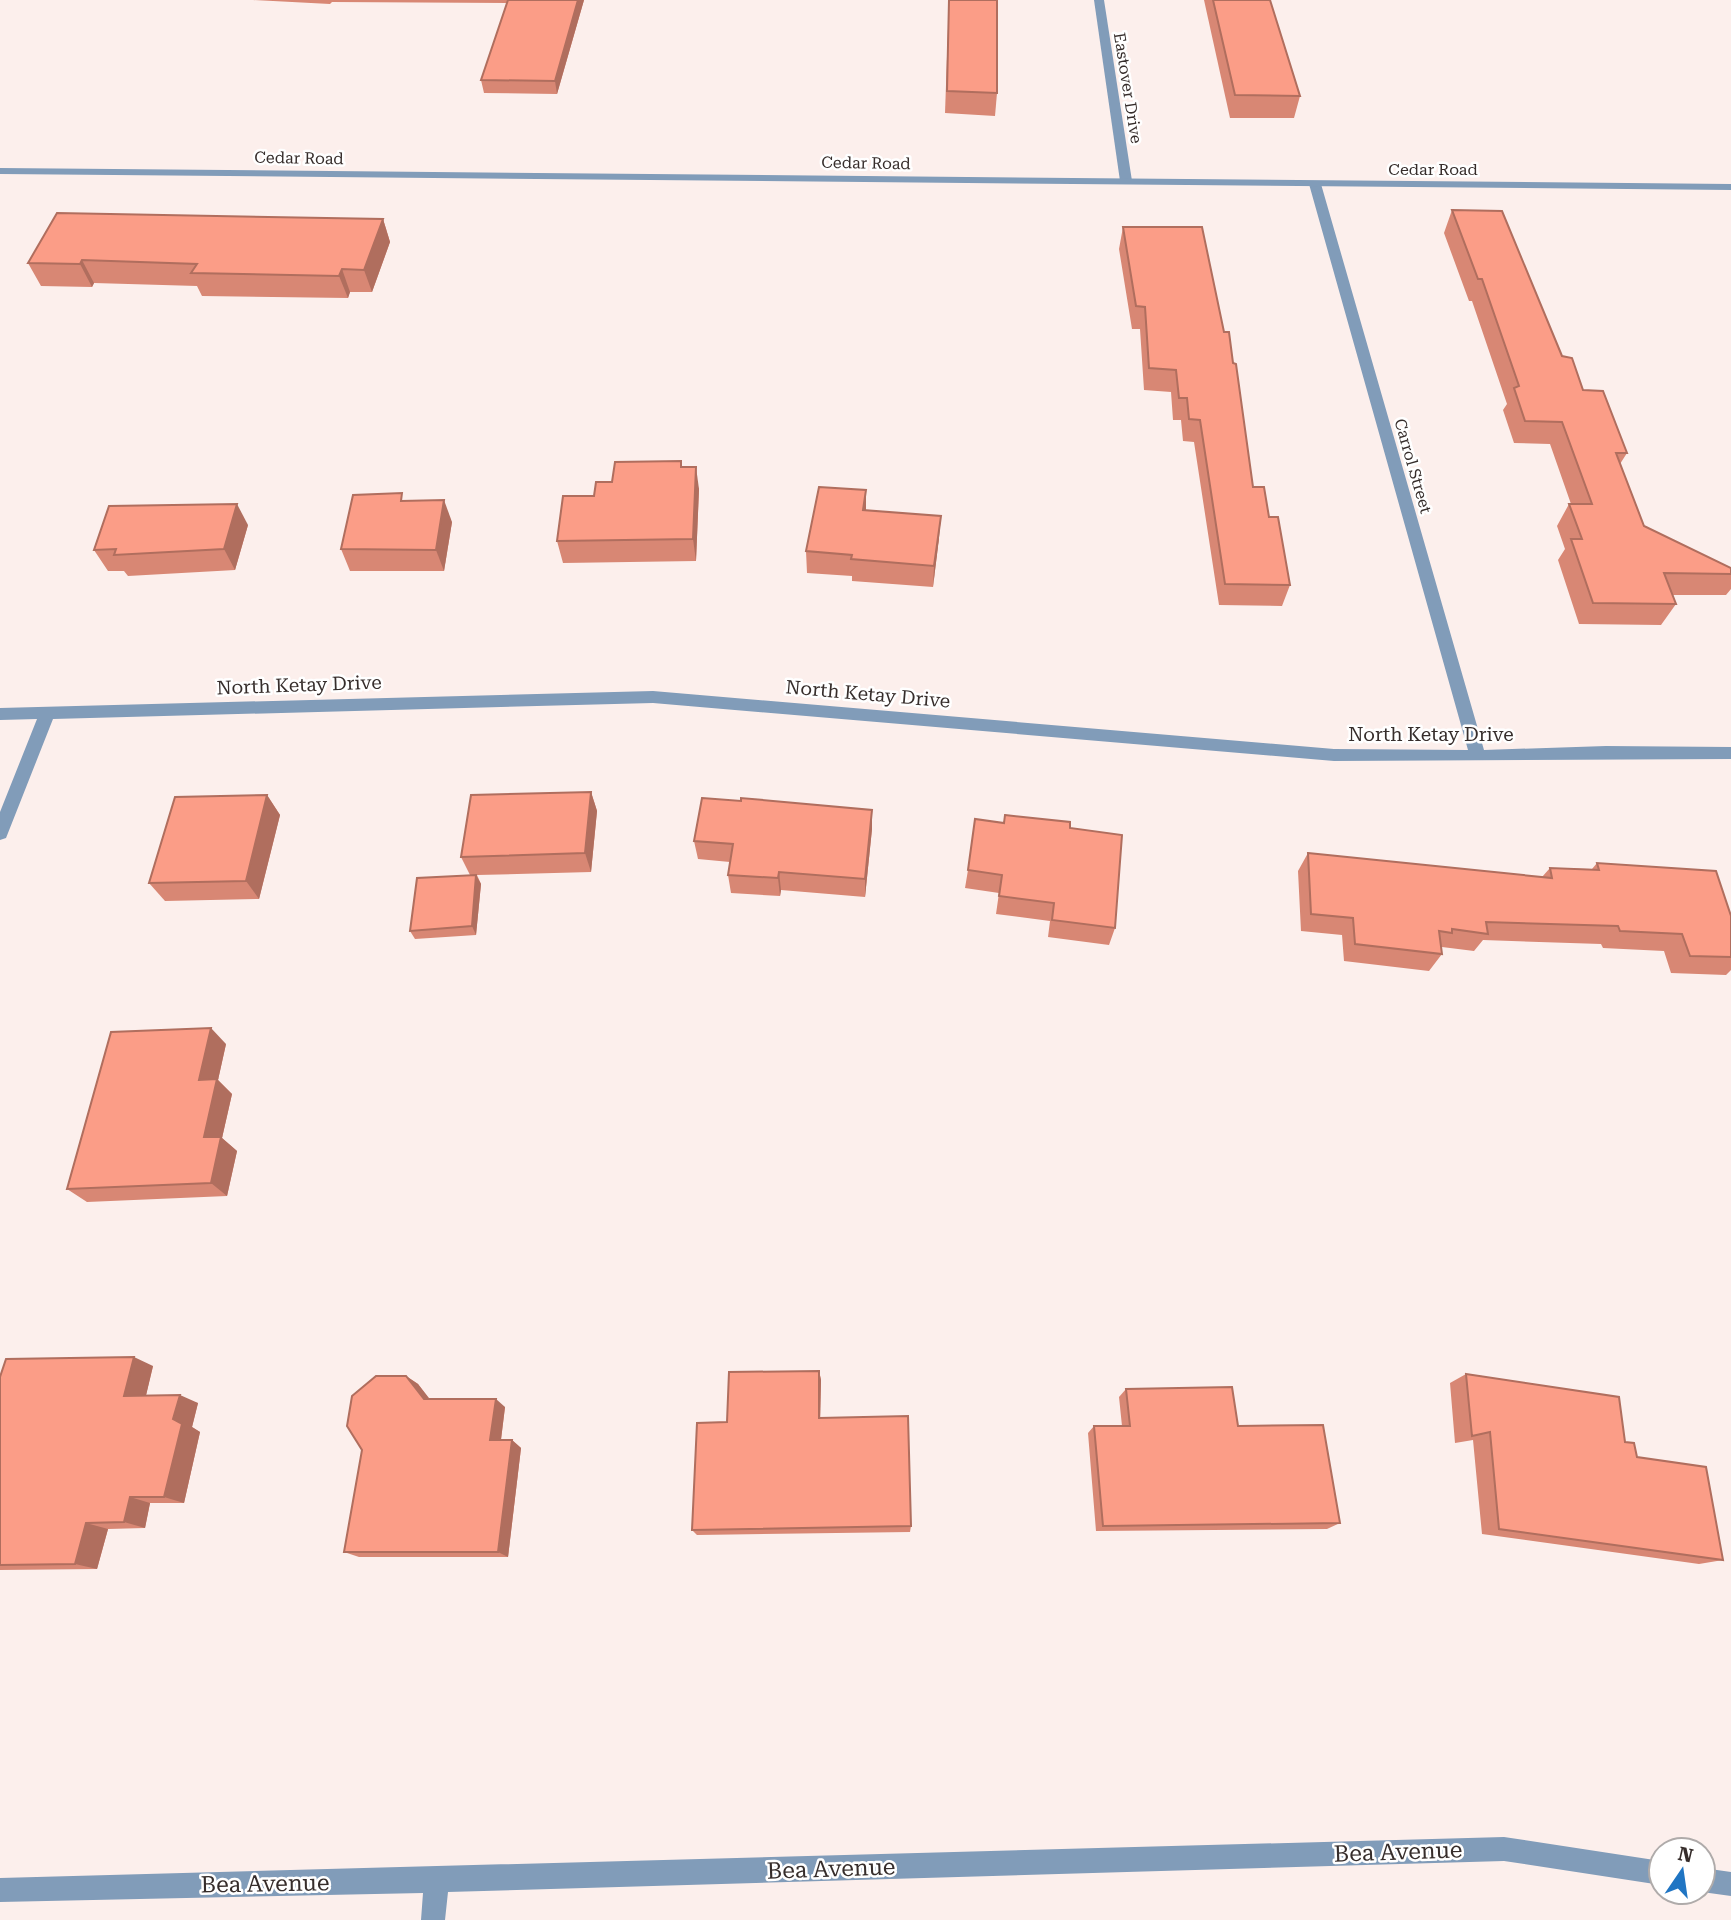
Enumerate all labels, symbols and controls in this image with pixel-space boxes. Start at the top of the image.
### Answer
street label: Eastover Drive [1110,31,1146,145]
street label: Cedar Road [254,148,344,168]
street label: Cedar Road [821,153,911,173]
street label: Cedar Road [1388,160,1478,179]
street label: Carrol Street [1390,416,1436,516]
street label: North Ketay Drive [216,671,382,699]
street label: North Ketay Drive [785,675,951,713]
street label: North Ketay Drive [1348,723,1514,746]
street label: Bea Avenue [1333,1836,1463,1868]
north arrow [1647,1836,1717,1906]
text: N [1676,1842,1696,1868]
street label: Bea Avenue [766,1853,896,1885]
street label: Bea Avenue [200,1869,330,1899]

